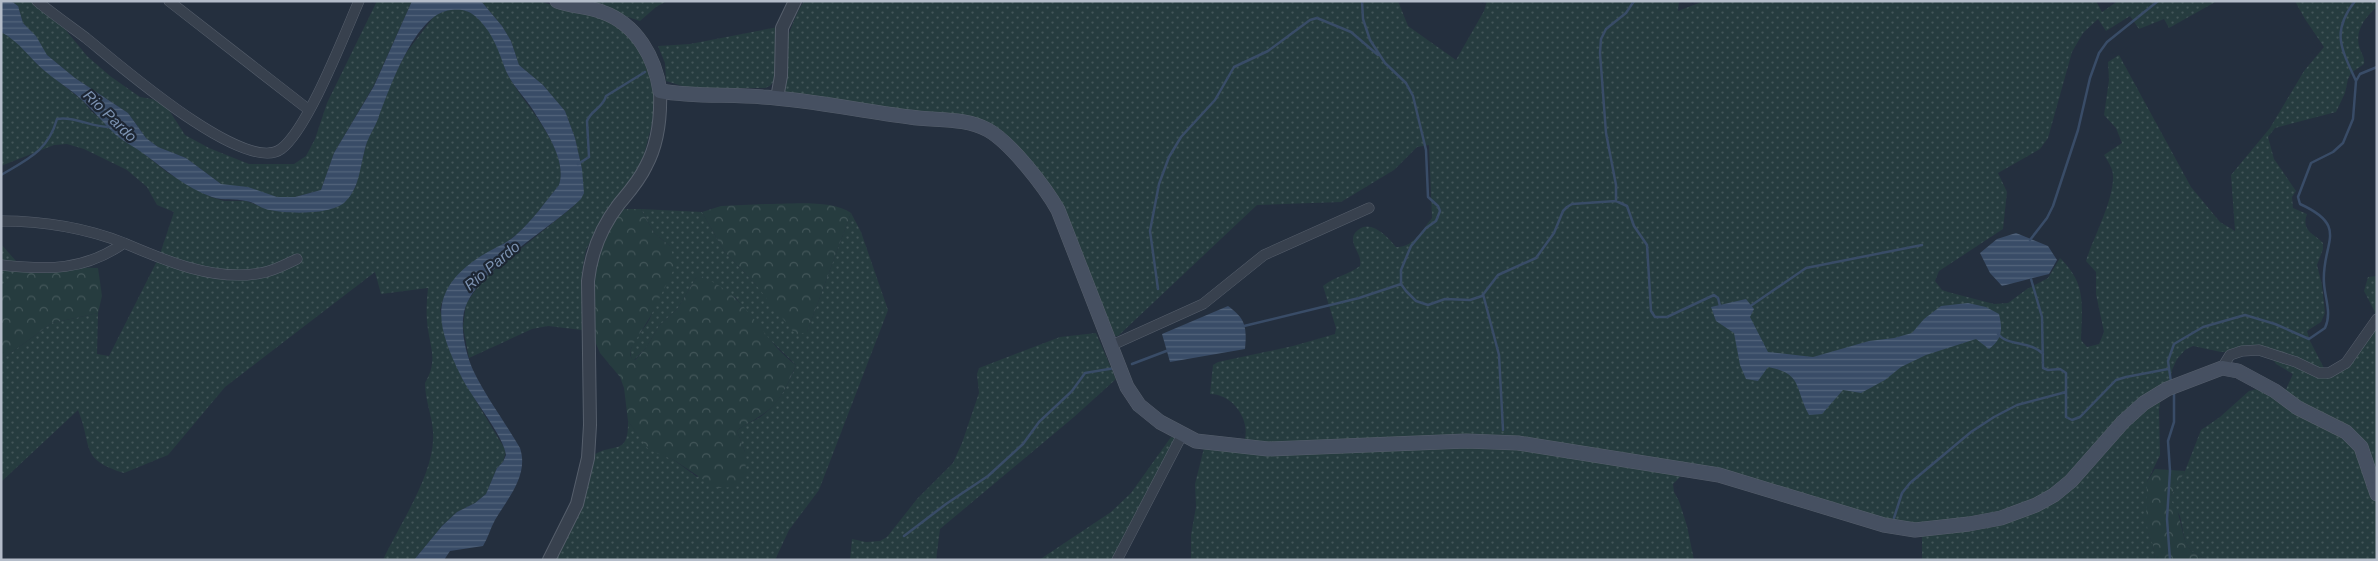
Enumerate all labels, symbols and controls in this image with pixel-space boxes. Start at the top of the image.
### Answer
water label: Rio Pardo [80,86,140,145]
water label: Rio Pardo [461,238,523,294]

